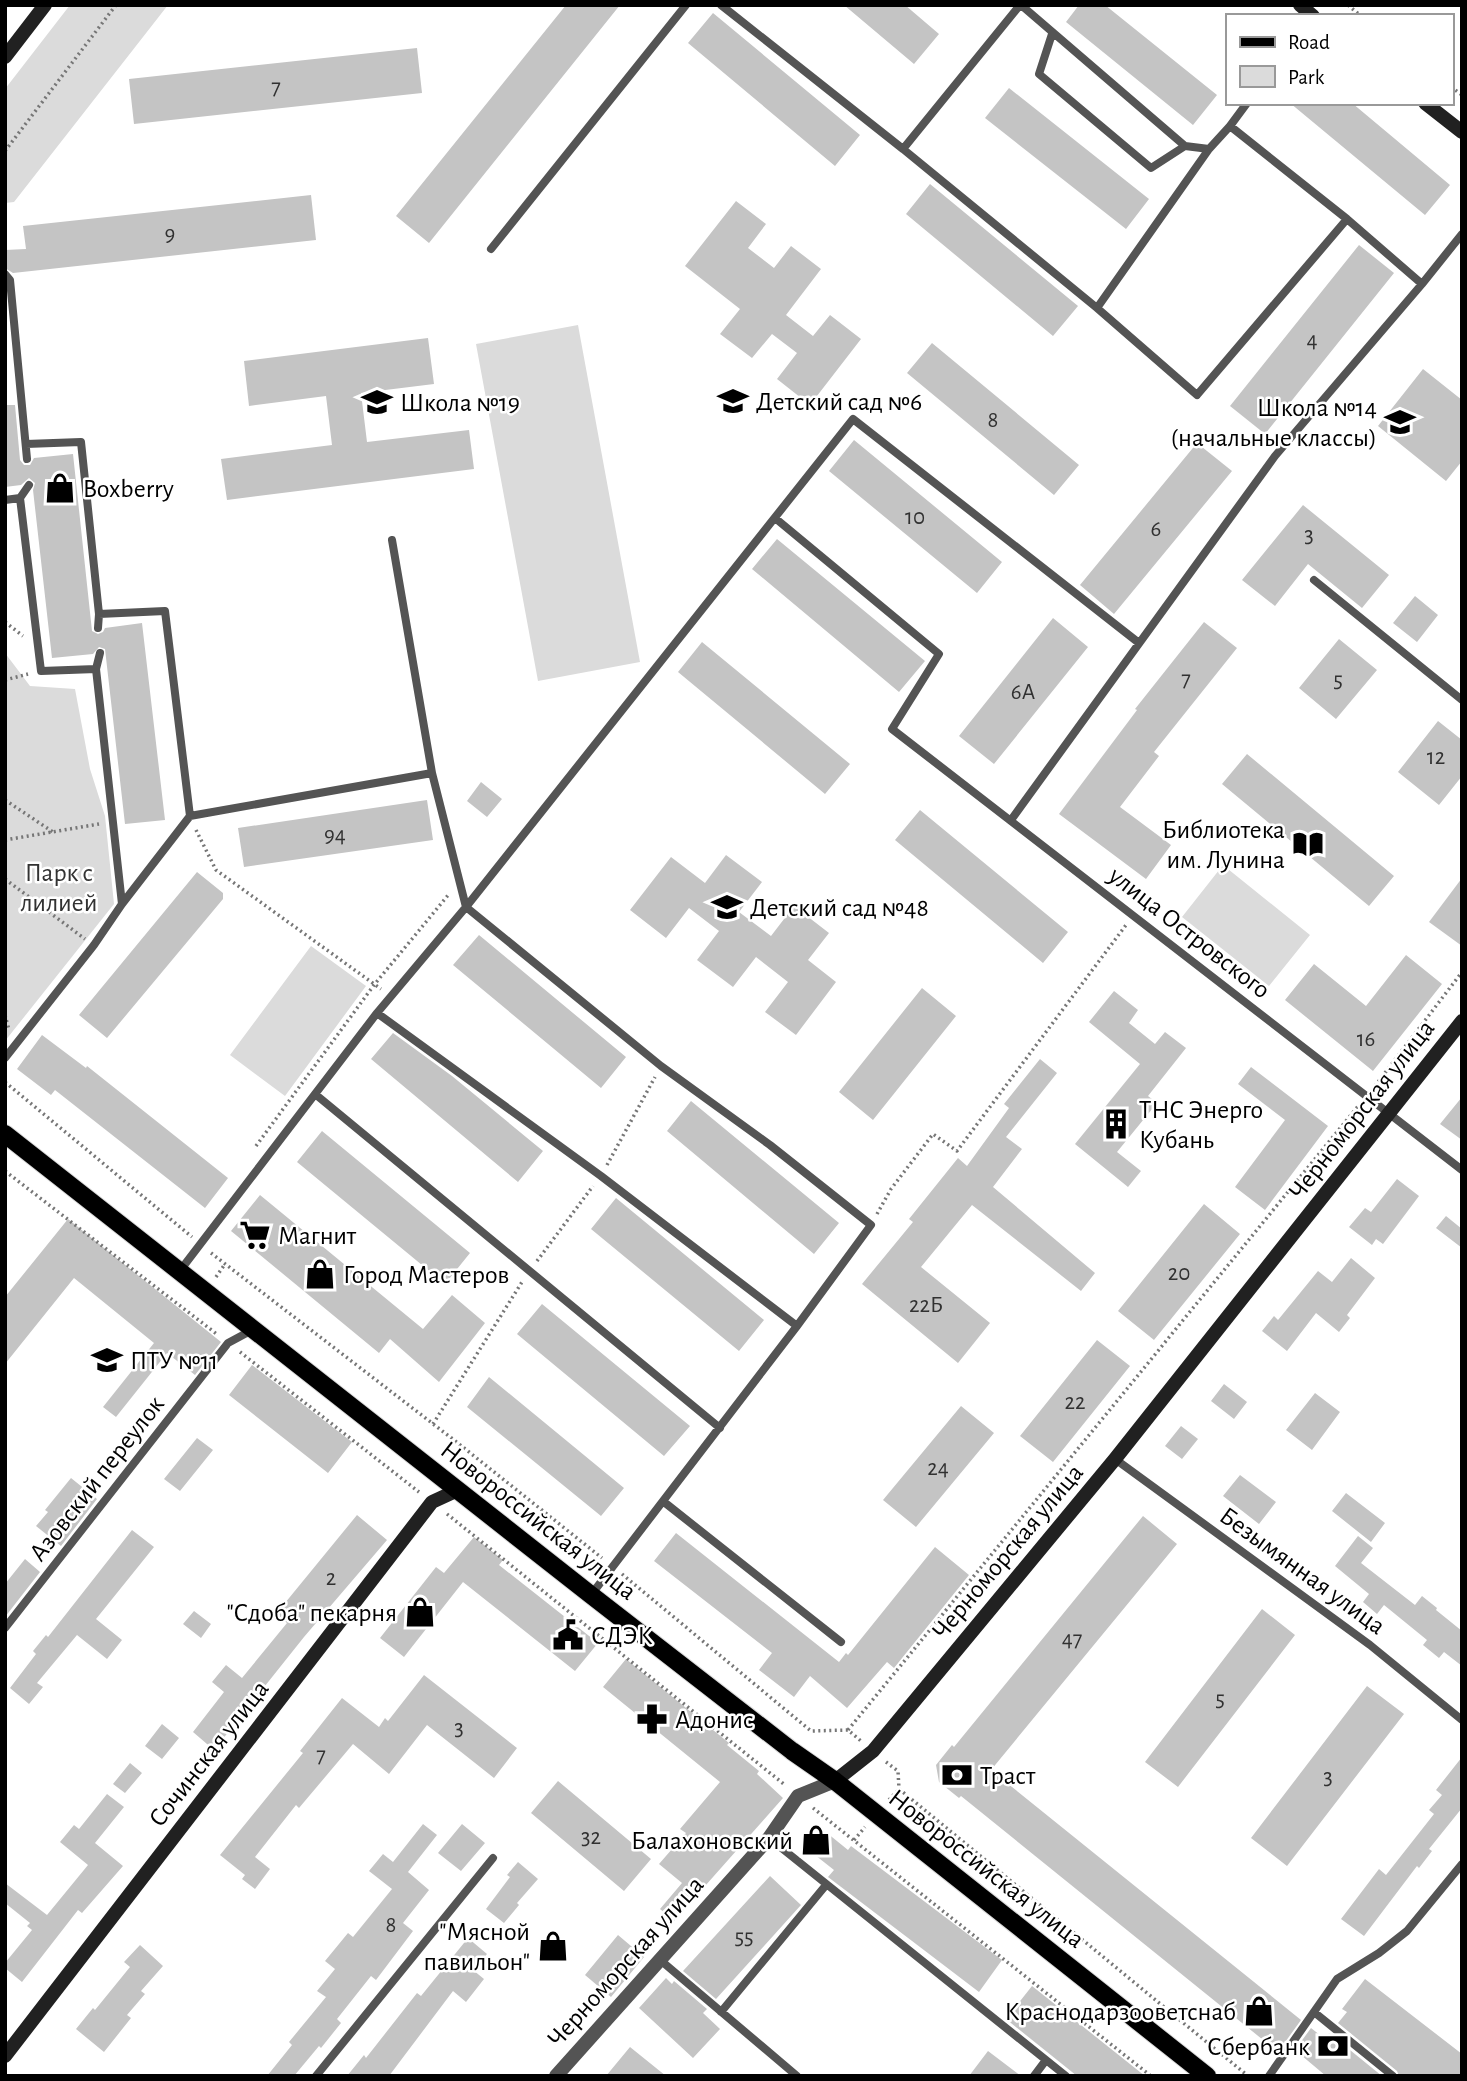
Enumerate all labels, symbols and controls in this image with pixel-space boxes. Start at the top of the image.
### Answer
legend [1226,14,1453,105]
text: Road [1288,32,1330,53]
text: Park [1288,67,1325,88]
house number: 7 [271,76,281,99]
house number: 9 [165,223,175,246]
house number: 4 [1306,329,1318,352]
school or university icon: Детский сад №6 [716,384,750,418]
school or university icon: Школа №19 [360,385,394,419]
place label: Детский сад №6 [756,389,922,415]
place label: Школа №19 [400,390,520,416]
place label: Школа №14 (начальные классы) [1171,395,1377,451]
school or university icon: Школа №14 (начальные классы) [1383,405,1417,439]
house number: 8 [988,409,998,432]
shop icon: Boxberry [43,471,77,505]
place label: Boxberry [83,476,174,502]
house number: 10 [905,506,925,529]
house number: 6 [1151,518,1161,541]
house number: 3 [1304,524,1314,547]
house number: 7 [1181,668,1191,691]
house number: 5 [1333,669,1343,692]
house number: 6А [1011,681,1035,704]
house number: 12 [1427,746,1445,769]
place label: Библиотека им. Лунина [1162,817,1285,873]
house number: 94 [324,824,346,847]
library icon: Библиотека им. Лунина [1291,827,1325,861]
park label: Парк с лилией [20,860,98,916]
street label: улица Островского [1103,861,1275,1003]
school or university icon: Детский сад №48 [710,890,744,924]
place label: Детский сад №48 [750,895,929,921]
street label: Черноморская улица [1284,1015,1440,1204]
house number: 16 [1357,1028,1375,1051]
place label: ТНС Энерго Кубань [1139,1097,1263,1153]
building icon: ТНС Энерго Кубань [1099,1107,1133,1141]
supermarket icon: Магнит [238,1218,272,1252]
place label: Магнит [278,1223,357,1249]
shop icon: Город Мастеров [303,1257,337,1291]
place label: Город Мастеров [343,1262,509,1288]
house number: 20 [1168,1262,1190,1285]
house number: 22Б [909,1294,943,1317]
school or university icon: ПТУ №11 [90,1343,124,1377]
place label: ПТУ №11 [130,1348,218,1374]
street label: Азовский переулок [25,1391,169,1566]
house number: 22 [1065,1391,1085,1414]
street label: Новороссийская улица [436,1437,641,1605]
house number: 24 [927,1457,949,1480]
street label: Черноморская улица [927,1459,1088,1644]
street label: Безымянная улица [1215,1502,1390,1640]
house number: 2 [326,1567,336,1590]
shop icon: "Сдоба" пекарня [403,1595,437,1629]
place label: "Сдоба" пекарня [227,1600,397,1626]
public building icon: СДЭК [551,1618,585,1652]
place label: СДЭК [591,1623,653,1649]
house number: 47 [1062,1628,1082,1651]
street label: Сочинская улица [144,1676,274,1832]
house number: 5 [1215,1688,1225,1711]
pharmacy icon: Адонис [635,1702,669,1736]
place label: Адонис [675,1707,754,1733]
house number: 3 [454,1717,464,1740]
house number: 7 [316,1744,326,1767]
bank icon: Траст [940,1758,974,1792]
place label: Траст [980,1763,1036,1789]
house number: 3 [1323,1766,1333,1789]
street label: Новороссийская улица [884,1785,1089,1953]
shop icon: Балахоновский [799,1823,833,1857]
house number: 32 [581,1826,601,1849]
place label: Балахоновский [631,1828,793,1854]
street label: Черноморская улица [543,1871,709,2052]
house number: 8 [386,1914,396,1937]
place label: "Мясной павильон" [423,1919,530,1975]
house number: 55 [734,1926,754,1949]
shop icon: "Мясной павильон" [536,1929,570,1963]
shop icon: Краснодарзооветснаб [1242,1994,1276,2028]
place label: Краснодарзооветснаб [1004,1999,1236,2025]
bank icon: Сбербанк [1316,2029,1350,2063]
place label: Сбербанк [1207,2034,1310,2060]

